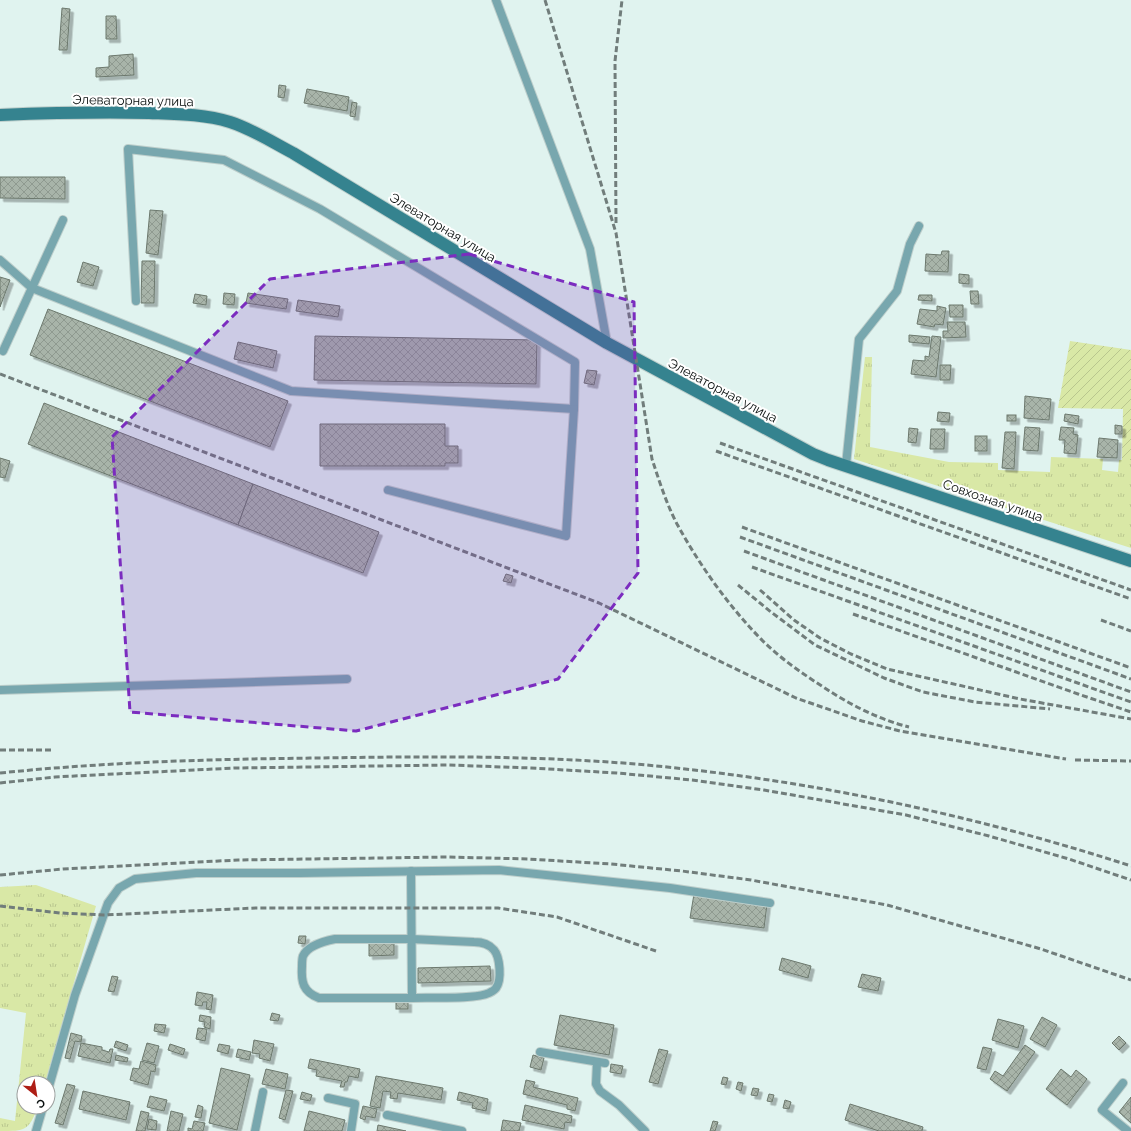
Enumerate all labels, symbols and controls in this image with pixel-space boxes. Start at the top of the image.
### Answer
street label: Элеваторная улица [72,92,194,109]
street label: Элеваторная улица [387,190,499,265]
street label: Элеваторная улица [666,355,780,426]
street label: Совхозная улица [941,476,1045,525]
north arrow [16,1075,56,1115]
text: С [34,1096,47,1111]

